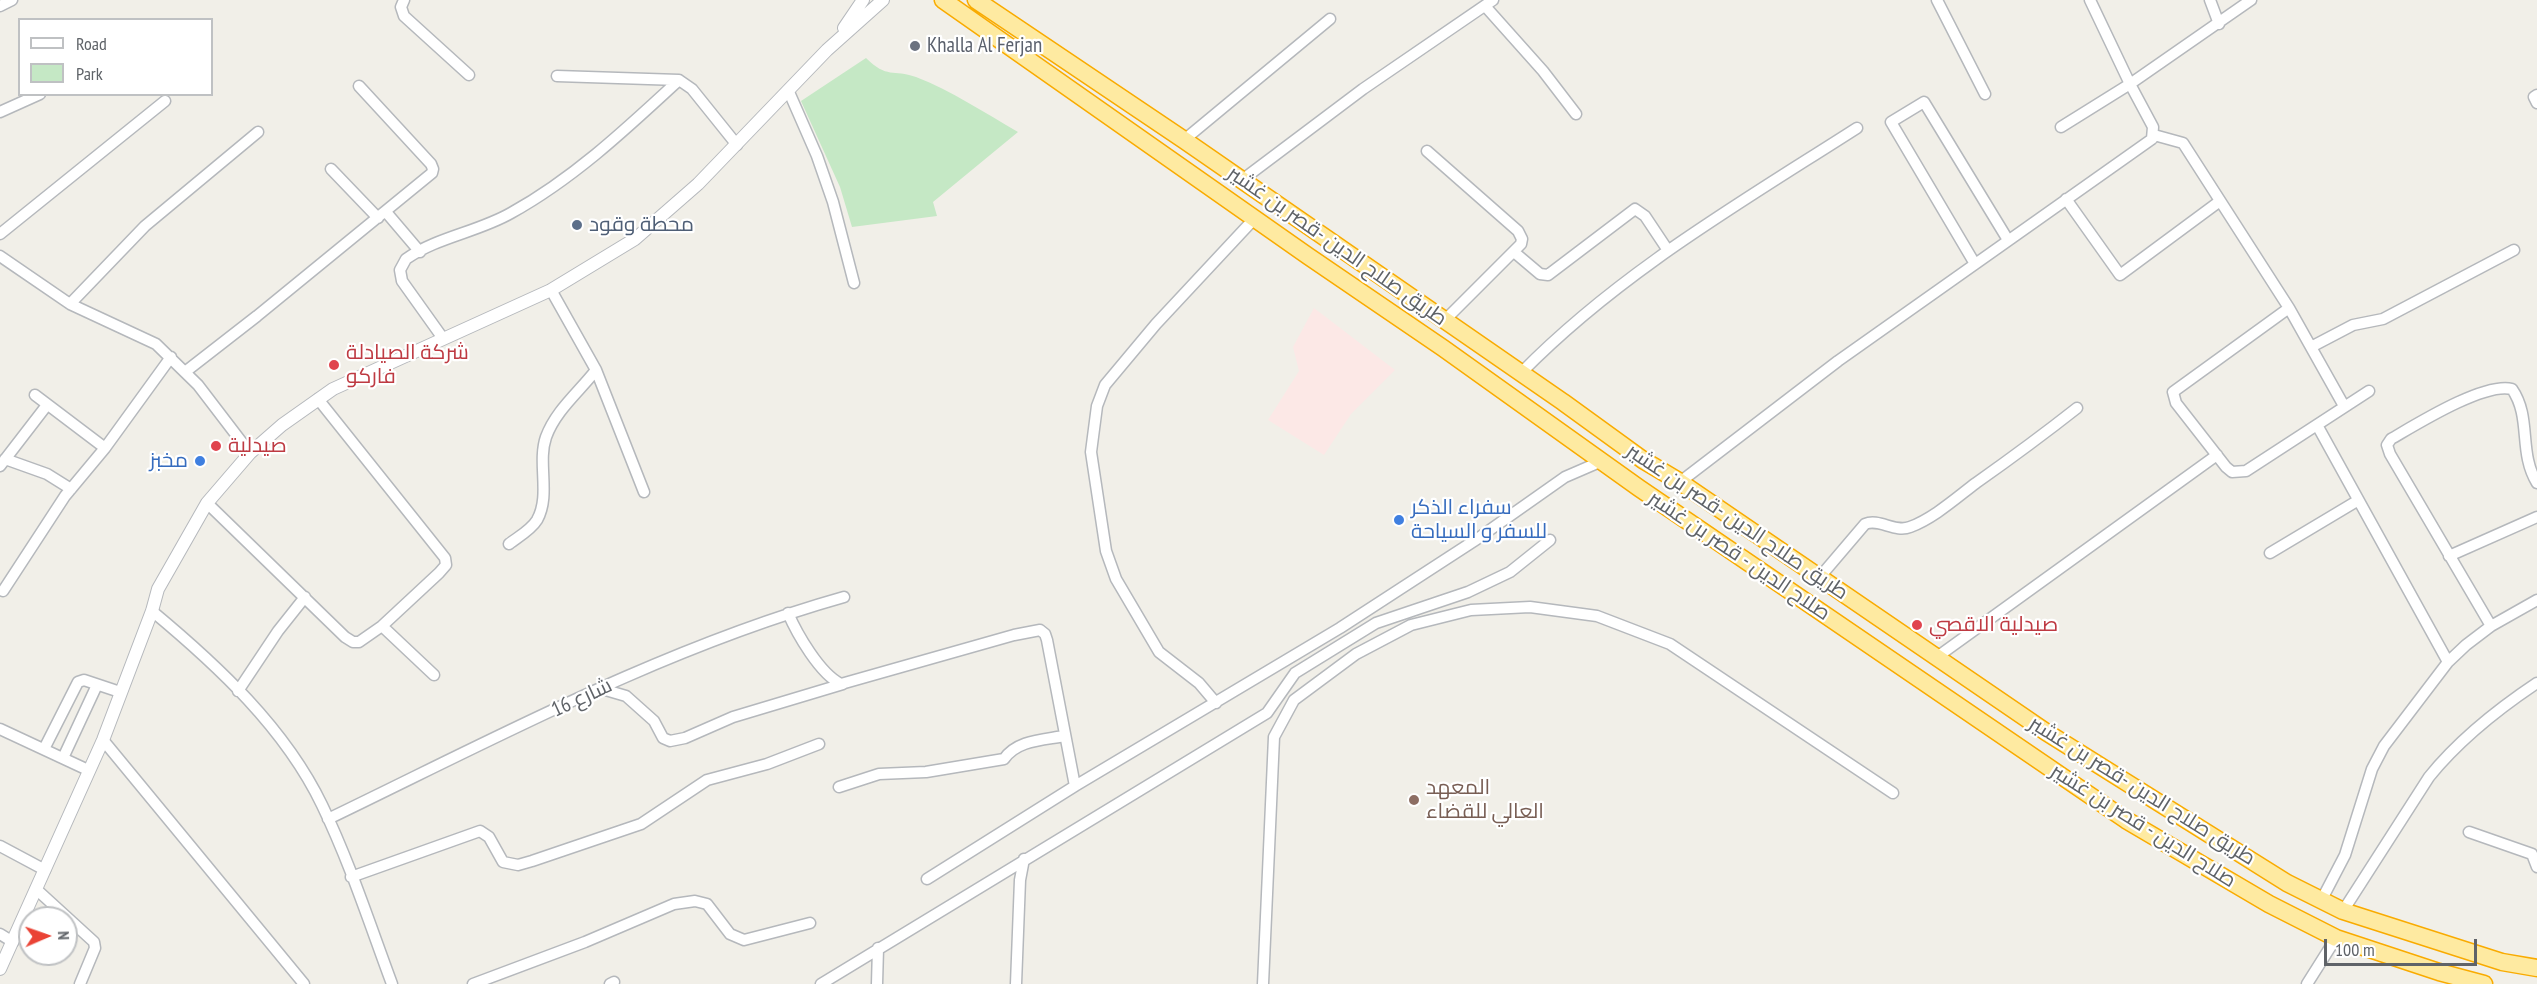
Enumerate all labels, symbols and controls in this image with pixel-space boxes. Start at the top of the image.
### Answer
legend [18,18,213,96]
text: Road [76,32,107,55]
place label: Khalla Al Ferjan [927,33,1042,59]
marker: Khalla Al Ferjan [908,39,922,53]
text: Park [76,62,103,85]
street label: طريق صلاح الدين -قصر بن غشير [1222,160,1452,332]
place label: محطة وقود [589,212,694,238]
marker: محطة وقود [570,218,584,232]
place label: شركة الصيادلة فاركو [346,340,469,390]
marker: شركة الصيادلة فاركو [327,358,341,372]
place label: صيدلية [228,433,287,459]
street label: طريق صلاح الدين -قصر بن غشير [1621,438,1853,606]
marker: صيدلية [209,439,223,453]
place label: مخبز [149,448,188,474]
marker: مخبز [193,454,207,468]
street label: صلاح الدين - قصر بن غشير [1643,486,1835,626]
place label: سفراء الذكر للسفر و السياحة [1411,495,1547,545]
marker: سفراء الذكر للسفر و السياحة [1392,513,1406,527]
place label: صيدلية الاقصي [1929,612,2058,638]
marker: صيدلية الاقصي [1910,618,1924,632]
street label: شارع 16 [548,673,616,723]
street label: طريق صلاح الدين -قصر بن غشير [2024,711,2260,871]
street label: صلاح الدين - قصر بن غشير [2045,759,2241,893]
place label: المعهد العالي للقضاء [1426,775,1544,825]
marker: المعهد العالي للقضاء [1407,793,1421,807]
north arrow [18,906,78,966]
scale bar [2327,927,2480,965]
text: N [54,931,74,940]
text: 100 m [2335,938,2375,961]

